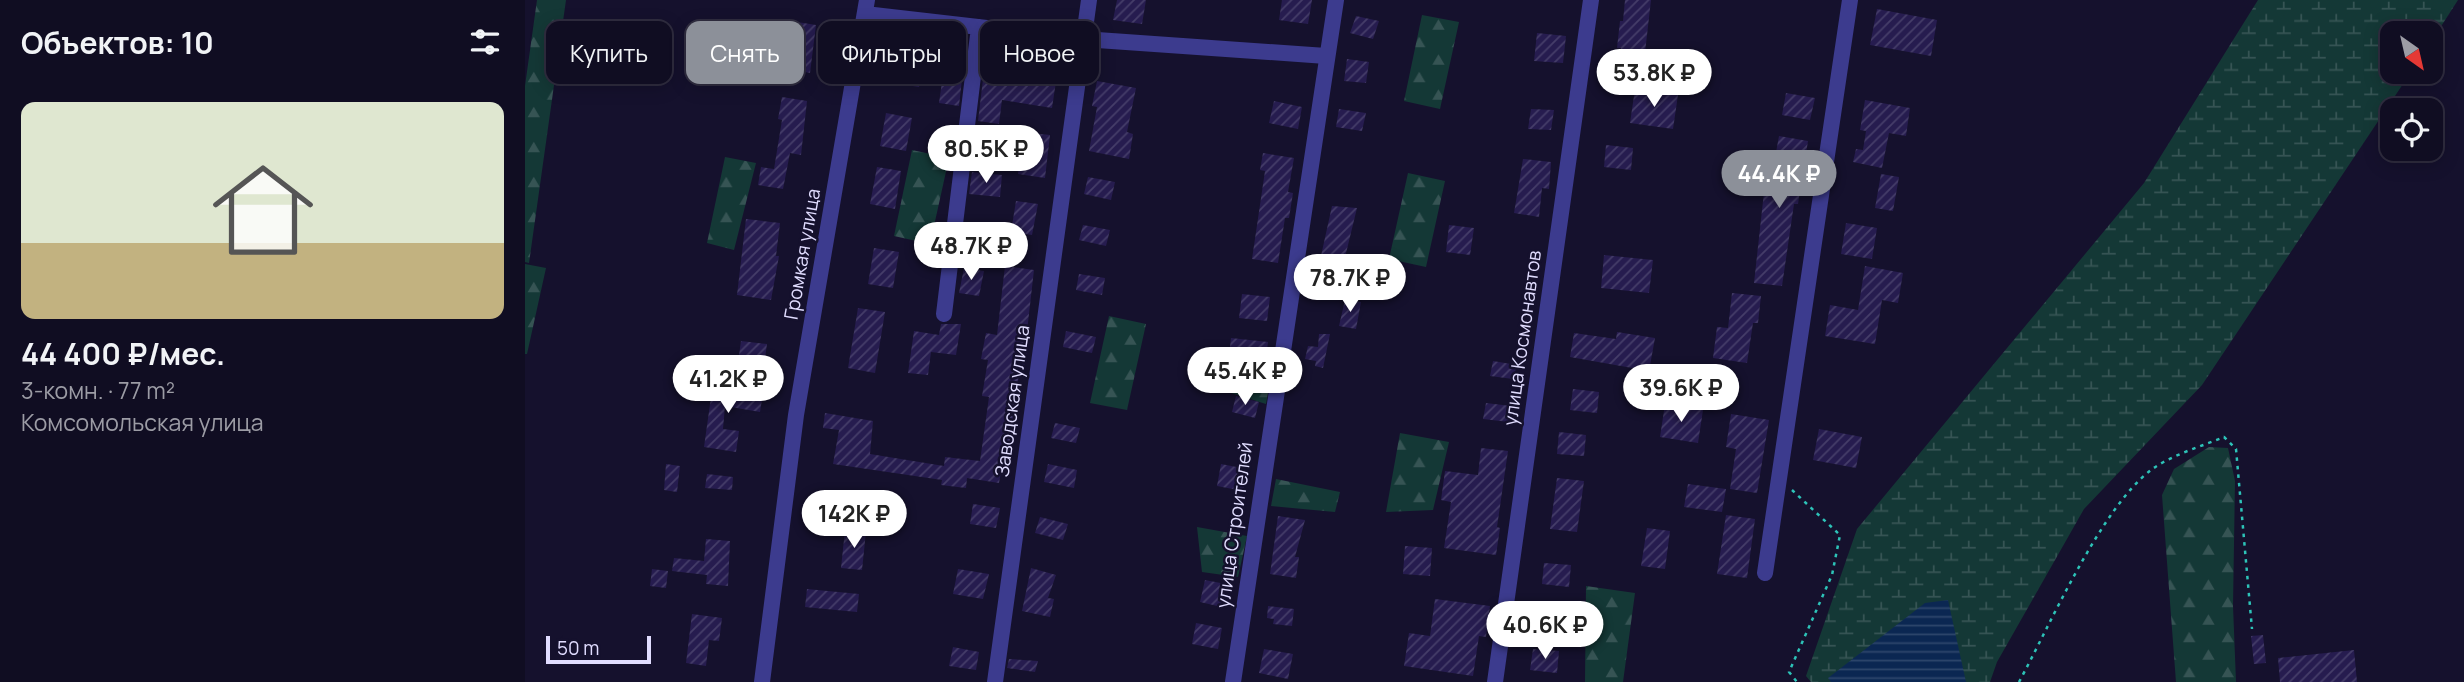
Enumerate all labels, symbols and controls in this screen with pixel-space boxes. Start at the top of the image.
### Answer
chip: Купить [546,21,672,84]
chip: Снять [686,21,804,84]
chip: Фильтры [818,21,966,84]
chip: Новое [980,21,1099,84]
north arrow [2380,21,2443,84]
map controls [2380,21,2443,161]
text: Объектов: 10 [21,22,214,63]
icon: filters [466,23,504,61]
pin: 53.8K ₽ [1589,50,1719,109]
text: 53.8K ₽ [1613,56,1695,88]
button: locate [2380,98,2443,161]
pin: 80.5K ₽ [921,125,1051,185]
text: 80.5K ₽ [944,132,1028,164]
icon: home [200,147,326,273]
pin: 44.4K ₽ [1714,150,1844,210]
text: 44.4K ₽ [1738,157,1821,189]
street label: Громкая улица [778,186,826,322]
pin: 48.7K ₽ [906,222,1036,282]
text: 48.7K ₽ [930,229,1012,261]
street label: улица Космонавтов [1497,249,1547,427]
pin: 78.7K ₽ [1285,254,1415,314]
text: 78.7K ₽ [1310,261,1390,293]
street label: Заводская улица [988,323,1036,479]
text: 44 400 ₽/мес. [21,333,225,374]
pin: 45.4K ₽ [1180,348,1310,407]
text: 45.4K ₽ [1203,354,1287,386]
pin: 41.2K ₽ [663,356,793,415]
text: 41.2K ₽ [689,362,767,394]
pin: 39.6K ₽ [1616,364,1746,424]
text: 39.6K ₽ [1639,371,1723,403]
text: 3-комн. · 77 m² [21,374,175,406]
text: Комсомольская улица [21,406,263,438]
street label: улица Строителей [1209,440,1259,610]
pin: 142K ₽ [797,490,911,550]
text: 142K ₽ [818,497,890,529]
pin: 40.6K ₽ [1480,602,1610,661]
text: 40.6K ₽ [1502,608,1588,640]
scale bar [546,633,651,665]
text: 50 m [557,635,599,661]

